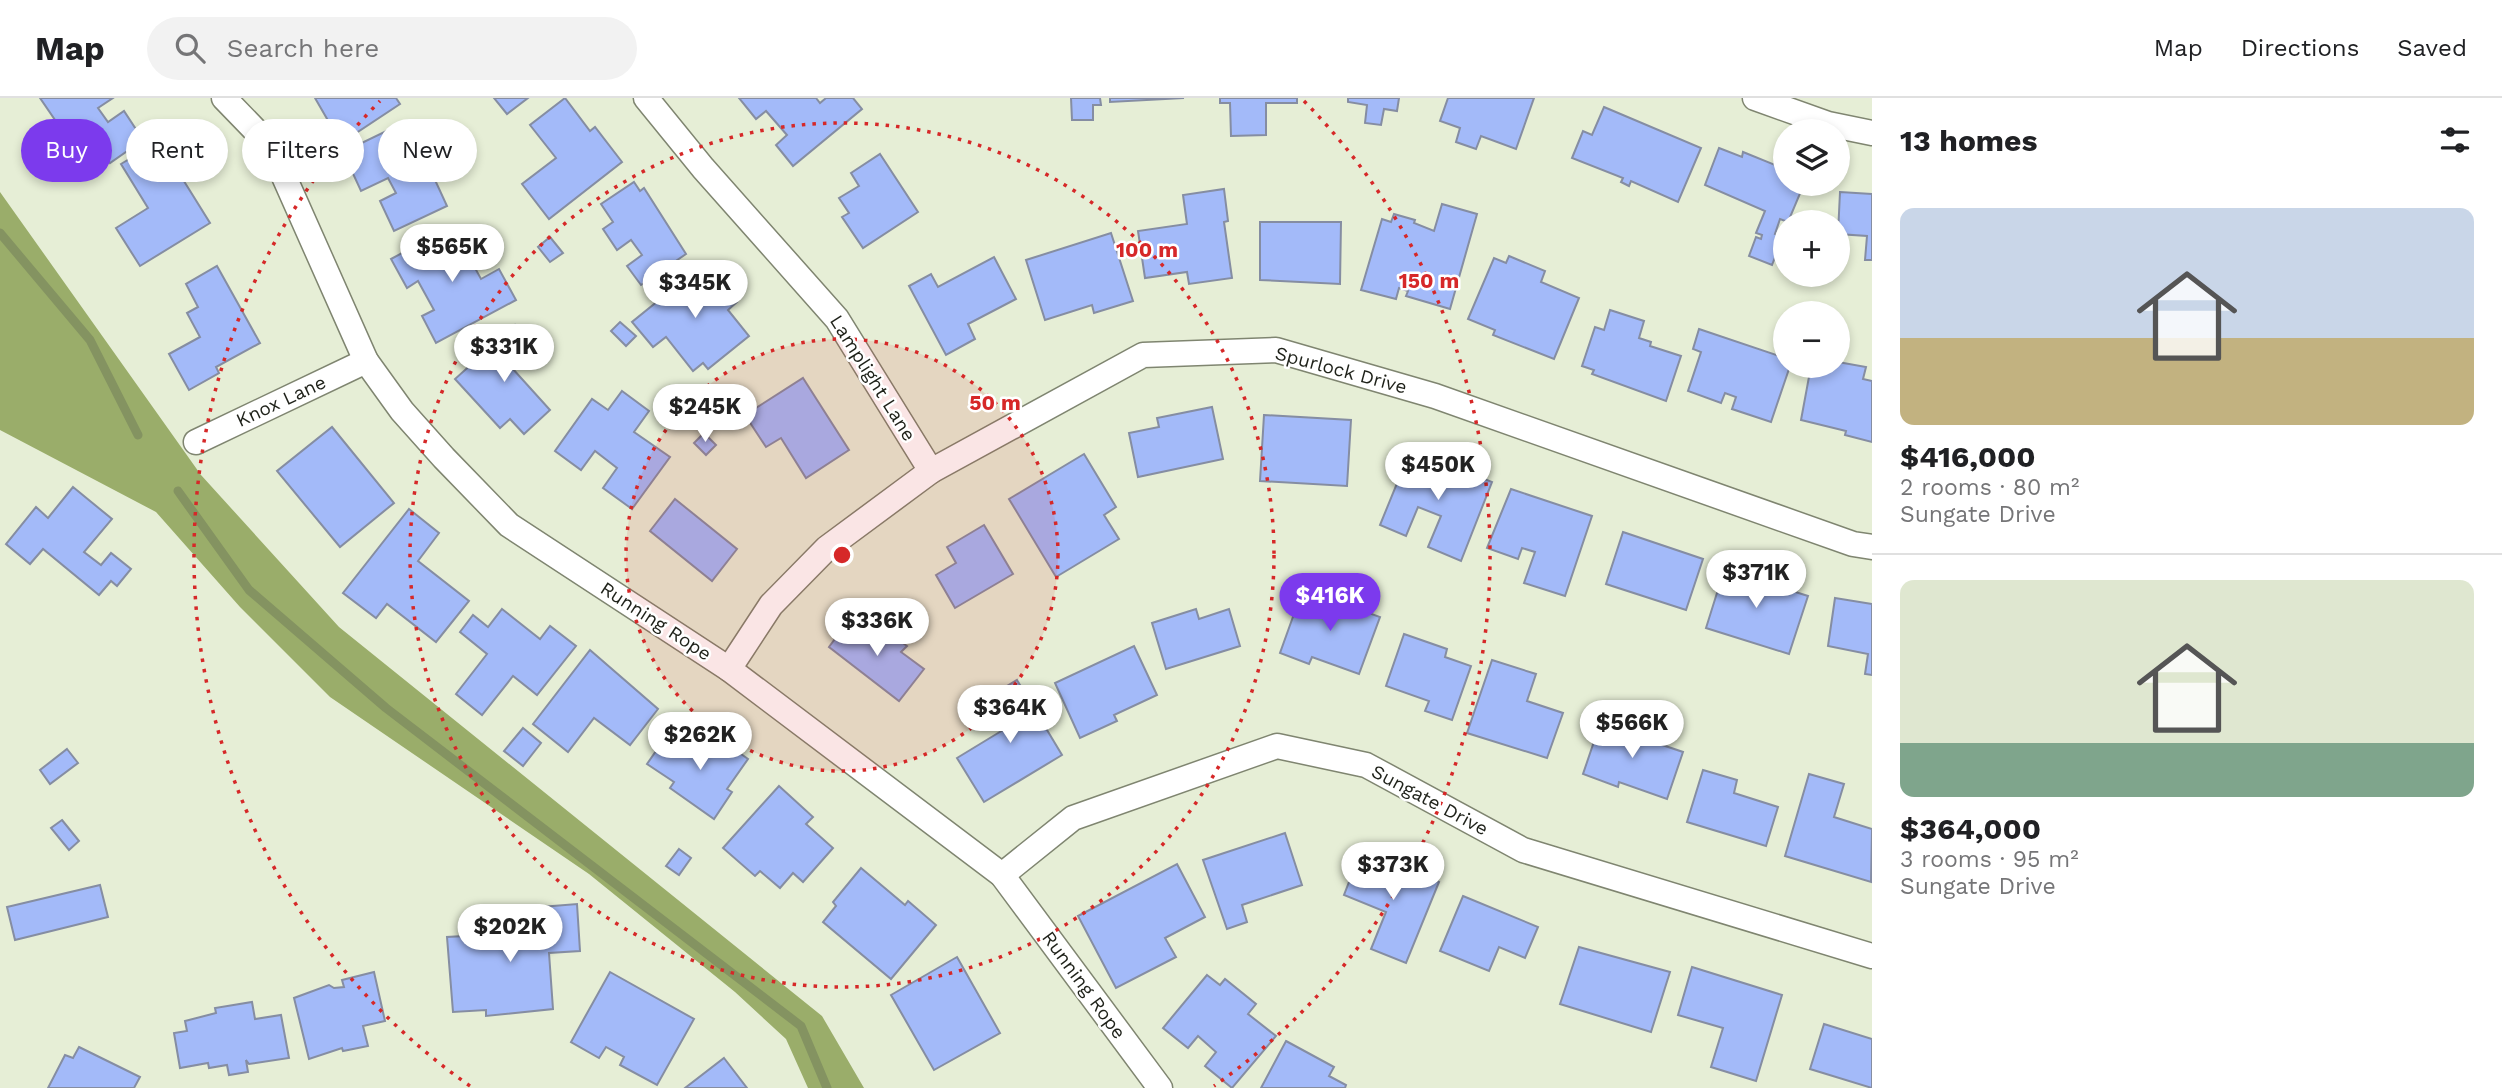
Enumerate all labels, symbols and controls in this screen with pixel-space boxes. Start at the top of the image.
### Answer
search box [147,17,637,80]
text: Map [35,29,105,68]
icon: search [171,29,209,67]
text: Search here [227,33,379,63]
text: Map [2154,34,2203,62]
text: Directions [2241,34,2359,62]
text: Saved [2397,34,2467,62]
chip: Buy [21,119,112,182]
chip: Rent [126,119,228,182]
chip: Filters [242,119,364,182]
chip: New [378,119,477,182]
map controls [1773,119,1850,378]
button: layers [1773,119,1850,196]
icon: filters [2436,121,2474,159]
text: 13 homes [1900,123,2037,158]
button: + [1773,210,1850,287]
pin: $565K [403,225,501,284]
text: $565K [416,233,488,260]
text: 100 m [1116,237,1178,262]
icon: home [2124,253,2250,379]
pin: $345K [646,260,744,320]
text: 150 m [1399,268,1459,293]
text: $345K [659,269,731,296]
button: − [1773,301,1850,378]
street label: Lamplight Lane [825,311,921,445]
pin: $331K [455,324,553,384]
text: $331K [470,333,538,360]
street label: Spurlock Drive [1273,341,1409,399]
street label: Knox Lane [233,370,329,432]
pin: $245K [656,384,754,444]
text: 50 m [969,390,1021,415]
text: $245K [669,393,741,420]
text: $416,000 [1900,439,2036,474]
pin: $450K [1389,442,1487,502]
text: $450K [1401,451,1475,478]
text: 2 rooms · 80 m² [1900,474,2079,501]
text: Sungate Drive [1900,501,2056,528]
centre of rings [830,543,854,567]
pin: $371K [1707,550,1805,610]
text: $371K [1722,559,1790,586]
pin: $416K [1281,574,1379,633]
street label: Running Rope [596,577,716,665]
text: $416K [1295,582,1365,609]
pin: $336K [828,598,926,658]
text: $336K [841,607,913,634]
icon: home [2124,625,2250,751]
pin: $364K [961,686,1059,745]
text: $364K [973,694,1047,721]
pin: $566K [1583,700,1681,760]
text: $566K [1596,709,1668,736]
pin: $262K [651,712,749,772]
text: $262K [664,721,736,748]
street label: Sungate Drive [1368,760,1492,840]
text: $364,000 [1900,811,2041,846]
pin: $373K [1344,842,1442,902]
text: 3 rooms · 95 m² [1900,846,2079,873]
text: $373K [1357,851,1429,878]
text: Sungate Drive [1900,873,2056,900]
pin: $202K [461,904,559,964]
text: $202K [474,913,546,940]
street label: Running Rope [1037,927,1131,1043]

